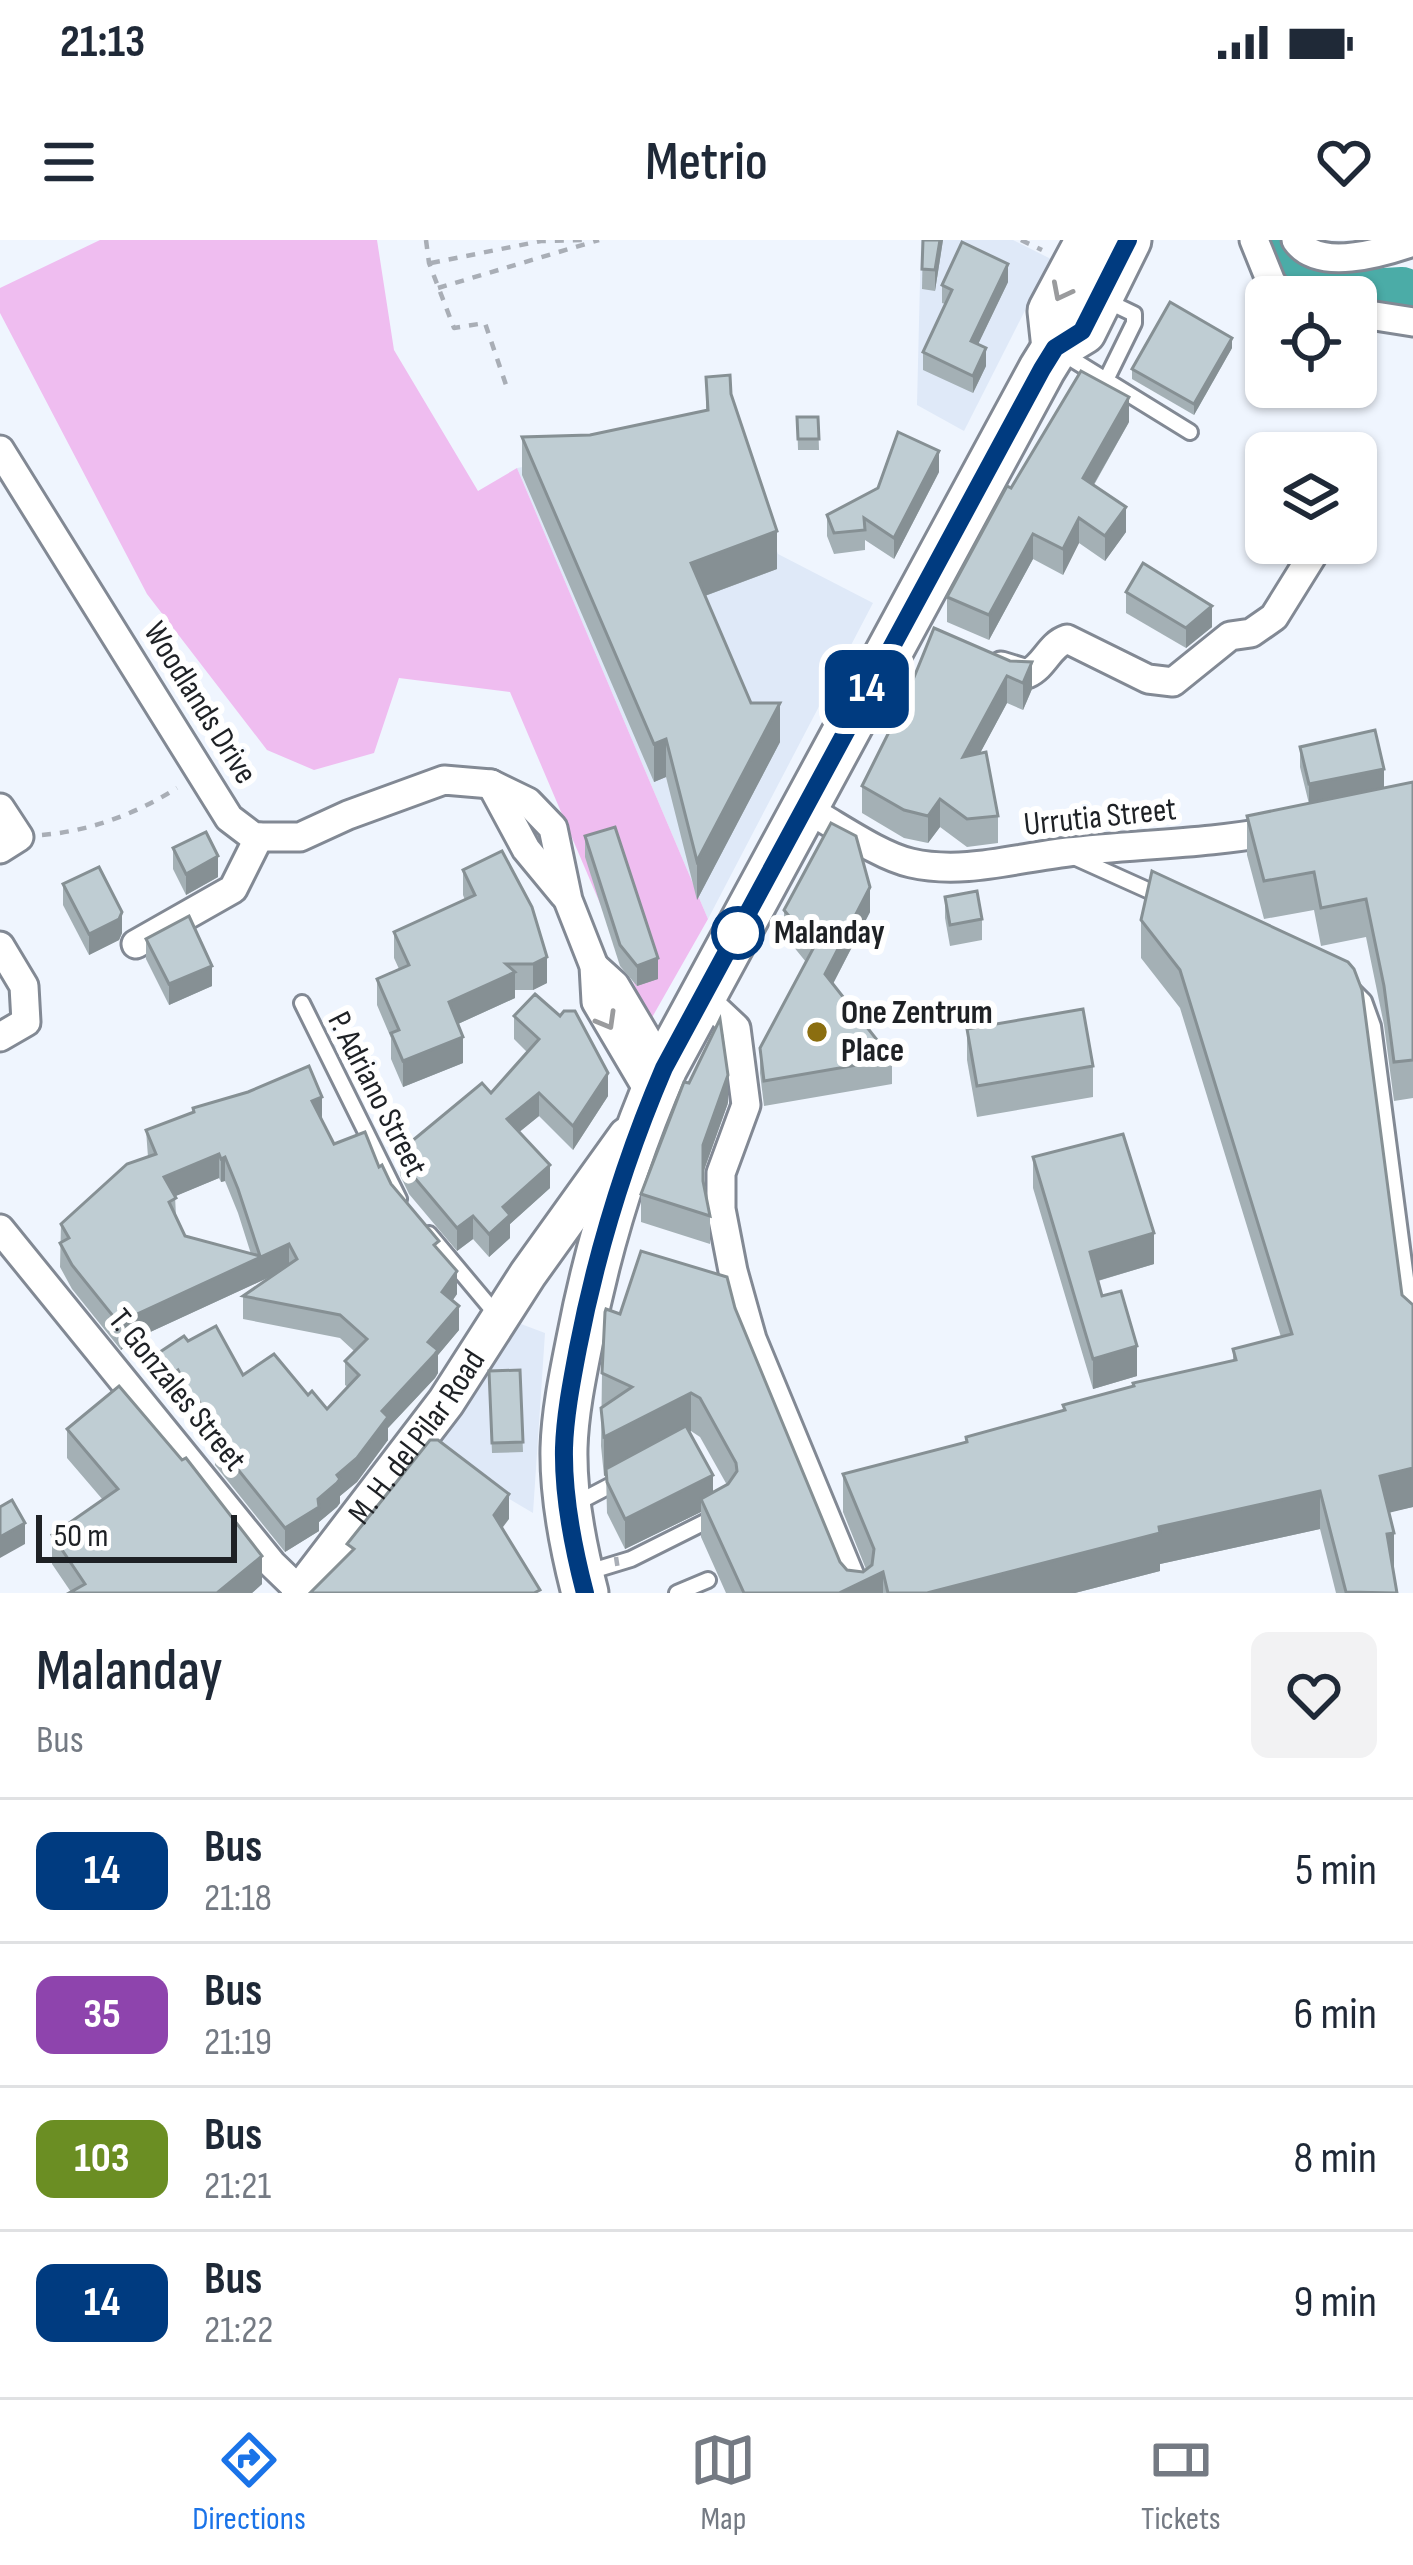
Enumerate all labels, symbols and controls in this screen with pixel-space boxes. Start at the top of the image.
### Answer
text: 21:13 [60,15,145,70]
icon: menu [36,129,102,195]
icon: heart [1311,129,1377,195]
text: Metrio [645,130,768,195]
map controls [1245,276,1377,564]
button: locate [1245,276,1377,408]
one-way arrow [1052,280,1076,301]
button: layers [1245,432,1377,564]
street label: Woodlands Drive [134,615,266,791]
line badge: 14 [813,650,921,728]
text: 14 [849,663,885,714]
street label: Urrutia Street [1022,789,1178,845]
marker: Malanday [713,908,763,958]
place label: Malanday [774,913,885,953]
place label: One Zentrum Place [841,993,993,1071]
street label: P. Adriano Street [318,1005,436,1183]
one-way arrow [593,1009,616,1030]
marker: One Zentrum Place [804,1019,830,1045]
street label: T. Gonzales Street [99,1301,255,1479]
street label: M. H. del Pilar Road [340,1343,494,1532]
scale bar [36,1509,237,1562]
text: 50 m [54,1516,108,1556]
button: heart [1251,1632,1377,1758]
text: Malanday [36,1638,222,1706]
text: Bus [36,1717,84,1764]
text: Bus [204,1820,262,1875]
text: 5 min [1295,1843,1377,1898]
text: 14 [84,1845,120,1896]
text: 21:18 [204,1875,272,1922]
text: Bus [204,1964,262,2019]
text: 6 min [1294,1987,1377,2042]
text: 35 [83,1989,121,2040]
text: 21:19 [204,2019,272,2066]
text: Bus [204,2108,262,2163]
text: 8 min [1294,2131,1377,2186]
text: 103 [74,2133,130,2184]
text: 21:21 [204,2163,271,2210]
text: Bus [204,2252,262,2307]
text: 9 min [1293,2275,1377,2330]
text: 14 [84,2277,120,2328]
text: 21:22 [204,2307,273,2354]
tab: Directions [192,2427,306,2539]
tab: Map [690,2427,756,2539]
tab: Tickets [1141,2427,1221,2539]

